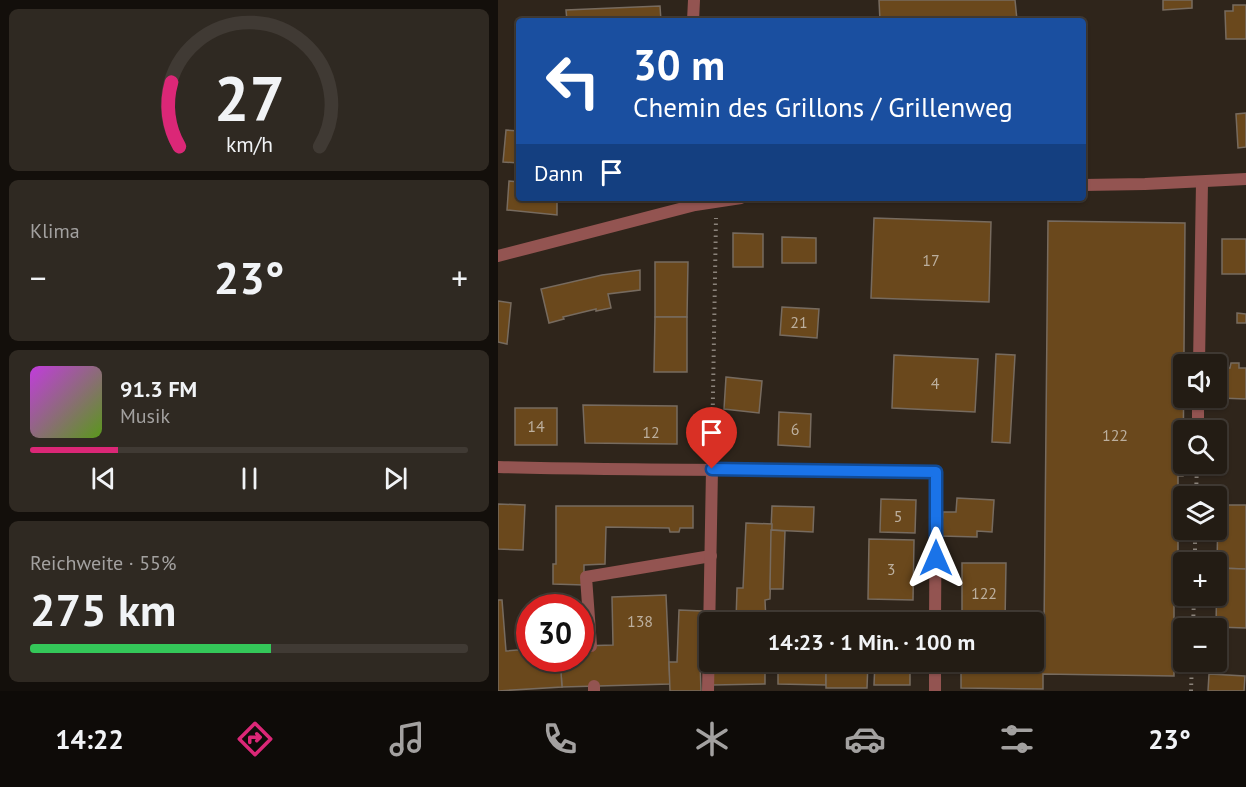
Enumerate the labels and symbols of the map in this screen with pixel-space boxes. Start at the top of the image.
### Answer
house number: 17 [922,250,940,270]
house number: 21 [790,312,808,332]
house number: 4 [931,373,940,393]
pin [686,407,737,469]
house number: 14 [527,416,545,436]
house number: 6 [791,419,799,439]
house number: 12 [642,422,660,442]
house number: 122 [1102,425,1128,445]
house number: 5 [894,506,902,526]
position arrow [904,526,968,590]
house number: 3 [887,559,895,579]
house number: 122 [971,583,997,603]
speed limit sign: 30 [516,594,594,672]
house number: 138 [627,611,653,631]

